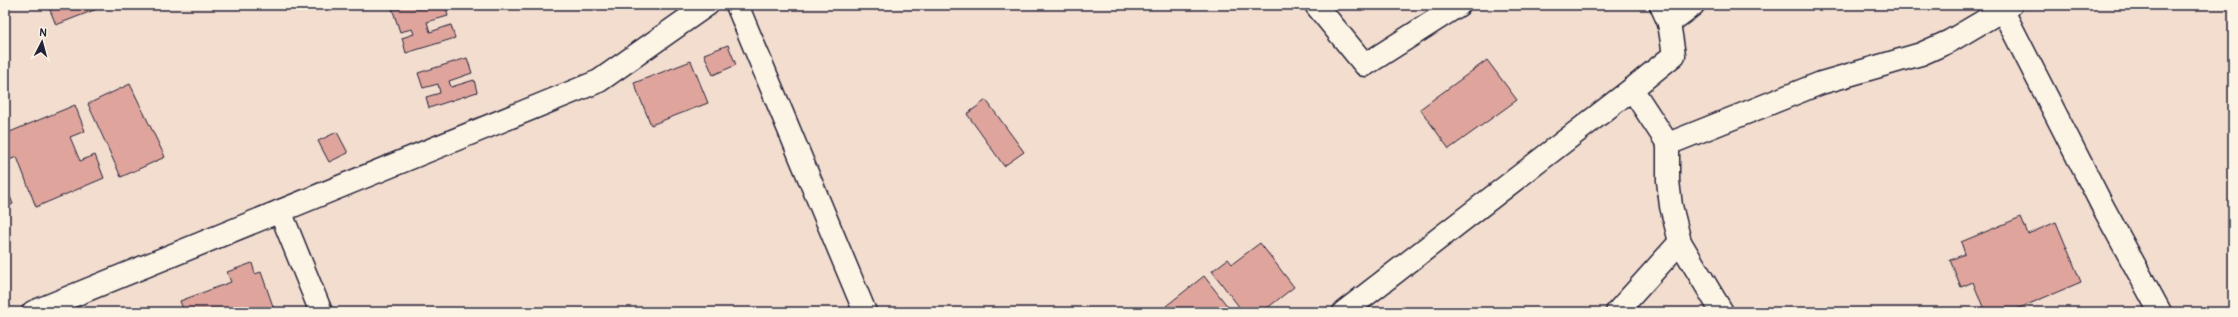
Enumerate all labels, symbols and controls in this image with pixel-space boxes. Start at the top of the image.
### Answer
north arrow [22,22,62,62]
text: N [39,26,48,39]

